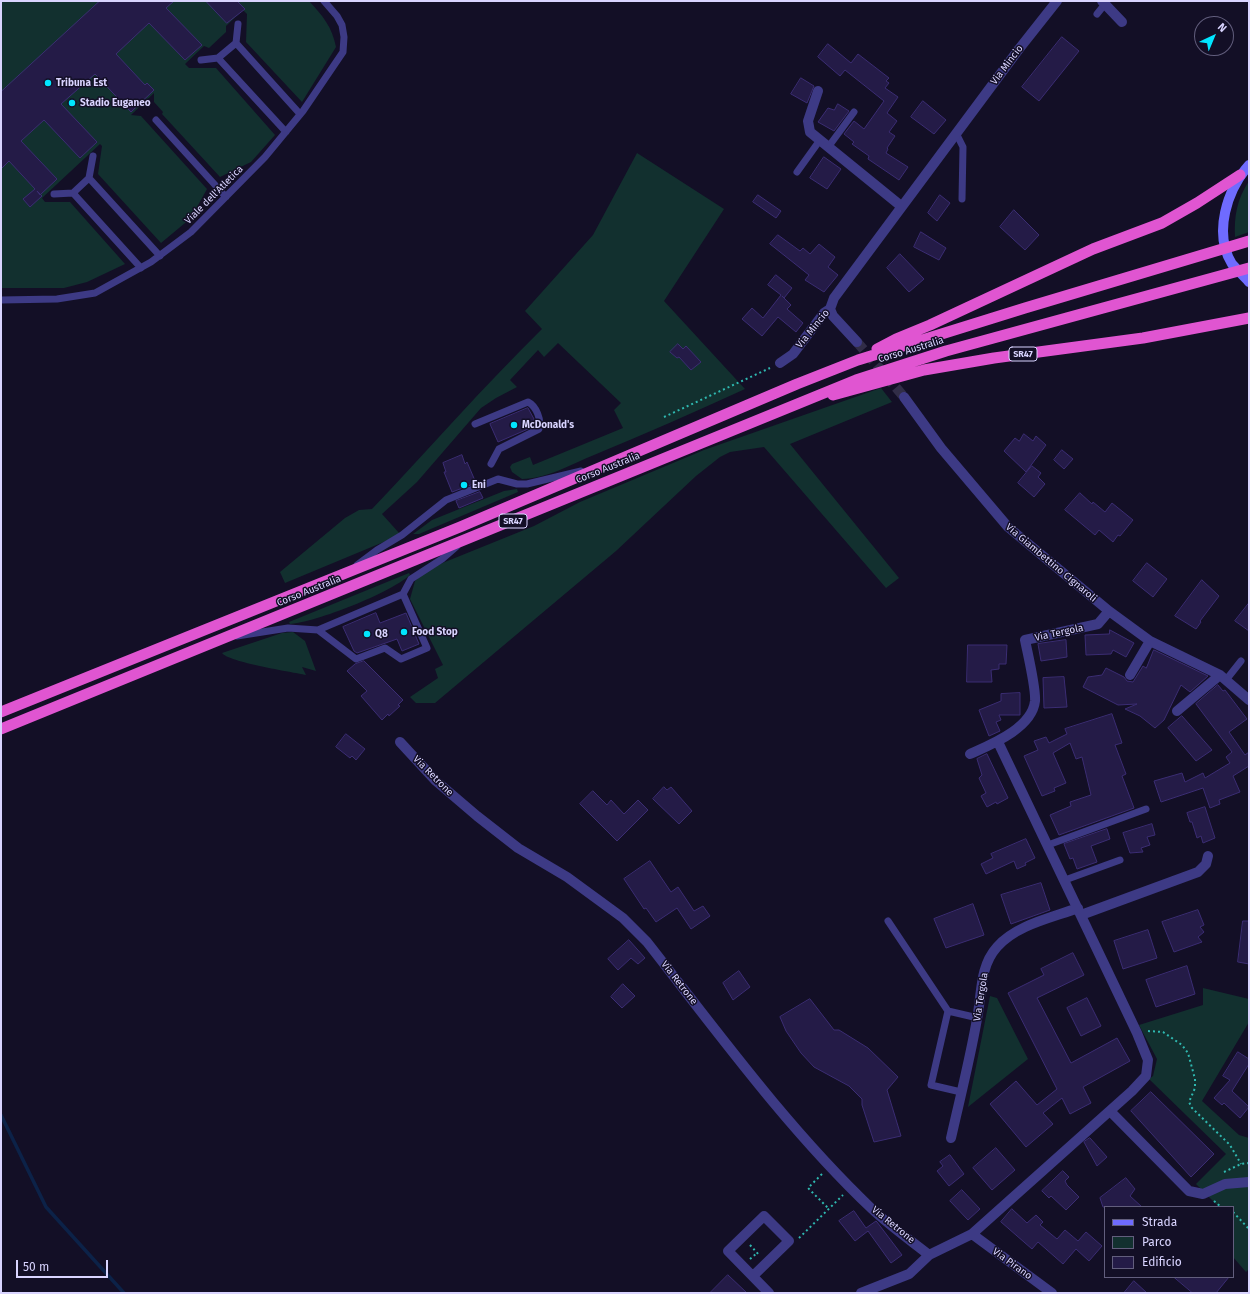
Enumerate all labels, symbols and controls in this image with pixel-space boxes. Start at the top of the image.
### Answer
north arrow [1194,16,1234,56]
text: N [1215,21,1229,35]
street label: Via Mincio [988,43,1026,87]
place label: Tribuna Est [56,77,107,89]
marker: Tribuna Est [43,78,53,88]
place label: Stadio Euganeo [80,97,151,109]
marker: Stadio Euganeo [67,98,77,108]
street label: Viale dell'Atletica [182,163,246,227]
street label: Via Mincio [794,307,832,351]
street label: Corso Australia [877,334,945,366]
road number: SR47 [1009,347,1037,361]
place label: McDonald's [522,419,574,431]
marker: McDonald's [509,420,519,430]
street label: Corso Australia [574,450,642,486]
place label: Eni [472,479,486,491]
marker: Eni [459,480,469,490]
road number: SR47 [499,514,527,528]
street label: Via Giambettino Cignaroli [1003,521,1099,605]
street label: Corso Australia [275,573,343,609]
street label: Via Tergola [1034,622,1084,644]
place label: Food Stop [412,626,458,638]
marker: Food Stop [399,627,409,637]
place label: Q8 [375,628,388,640]
marker: Q8 [362,629,372,639]
street label: Via Retrone [410,753,456,799]
street label: Via Retrone [658,959,700,1007]
street label: Via Tergola [971,972,991,1022]
street label: Via Retrone [869,1204,917,1246]
legend [1104,1206,1234,1278]
text: Strada [1142,1215,1177,1229]
text: Parco [1142,1235,1172,1249]
street label: Via Pirano [990,1246,1034,1282]
scale bar [18,1252,110,1278]
text: Edificio [1142,1255,1182,1269]
text: 50 m [23,1260,49,1274]

